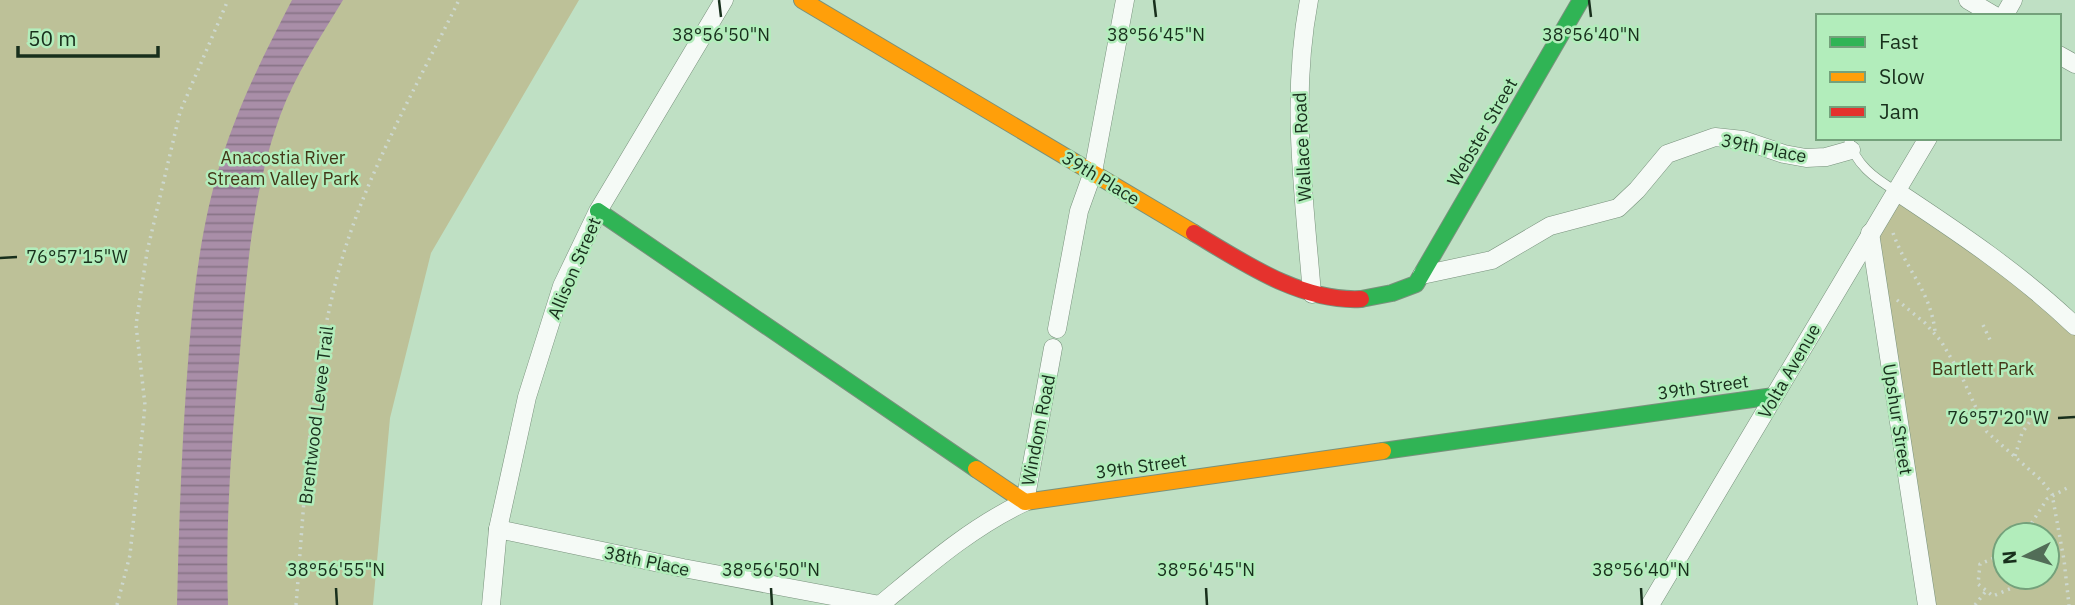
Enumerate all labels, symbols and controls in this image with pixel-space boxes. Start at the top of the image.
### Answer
scale bar [18,14,158,58]
legend [1816,14,2061,140]
text: 38°56'50"N [672,23,770,46]
text: 38°56'45"N [1107,23,1205,46]
text: 38°56'40"N [1542,23,1640,46]
text: 50 m [28,24,77,52]
text: Fast [1879,27,1919,55]
text: Slow [1879,62,1925,90]
street label: Webster Street [1442,74,1522,190]
street label: Wallace Road [1288,92,1316,202]
text: Jam [1879,97,1919,125]
street label: 39th Place [1719,128,1809,168]
park label: Anacostia River Stream Valley Park [207,146,359,190]
street label: 39th Place [1058,146,1144,210]
street label: Allison Street [542,214,606,322]
text: 76°57'15"W [26,245,128,268]
street label: Volta Avenue [1753,319,1825,422]
street label: Brentwood Levee Trail [294,324,338,506]
park label: Bartlett Park [1932,357,2035,380]
street label: Upshur Street [1878,362,1918,476]
street label: 39th Street [1656,369,1750,405]
street label: Windom Road [1016,373,1060,487]
text: 76°57'20"W [1947,406,2049,429]
street label: 39th Street [1094,448,1188,484]
north arrow [1991,521,2061,591]
street label: 38th Place [602,541,692,581]
text: N [1997,550,2022,565]
text: 38°56'55"N [287,558,385,581]
text: 38°56'50"N [722,558,820,581]
text: 38°56'45"N [1157,558,1255,581]
text: 38°56'40"N [1592,558,1690,581]

